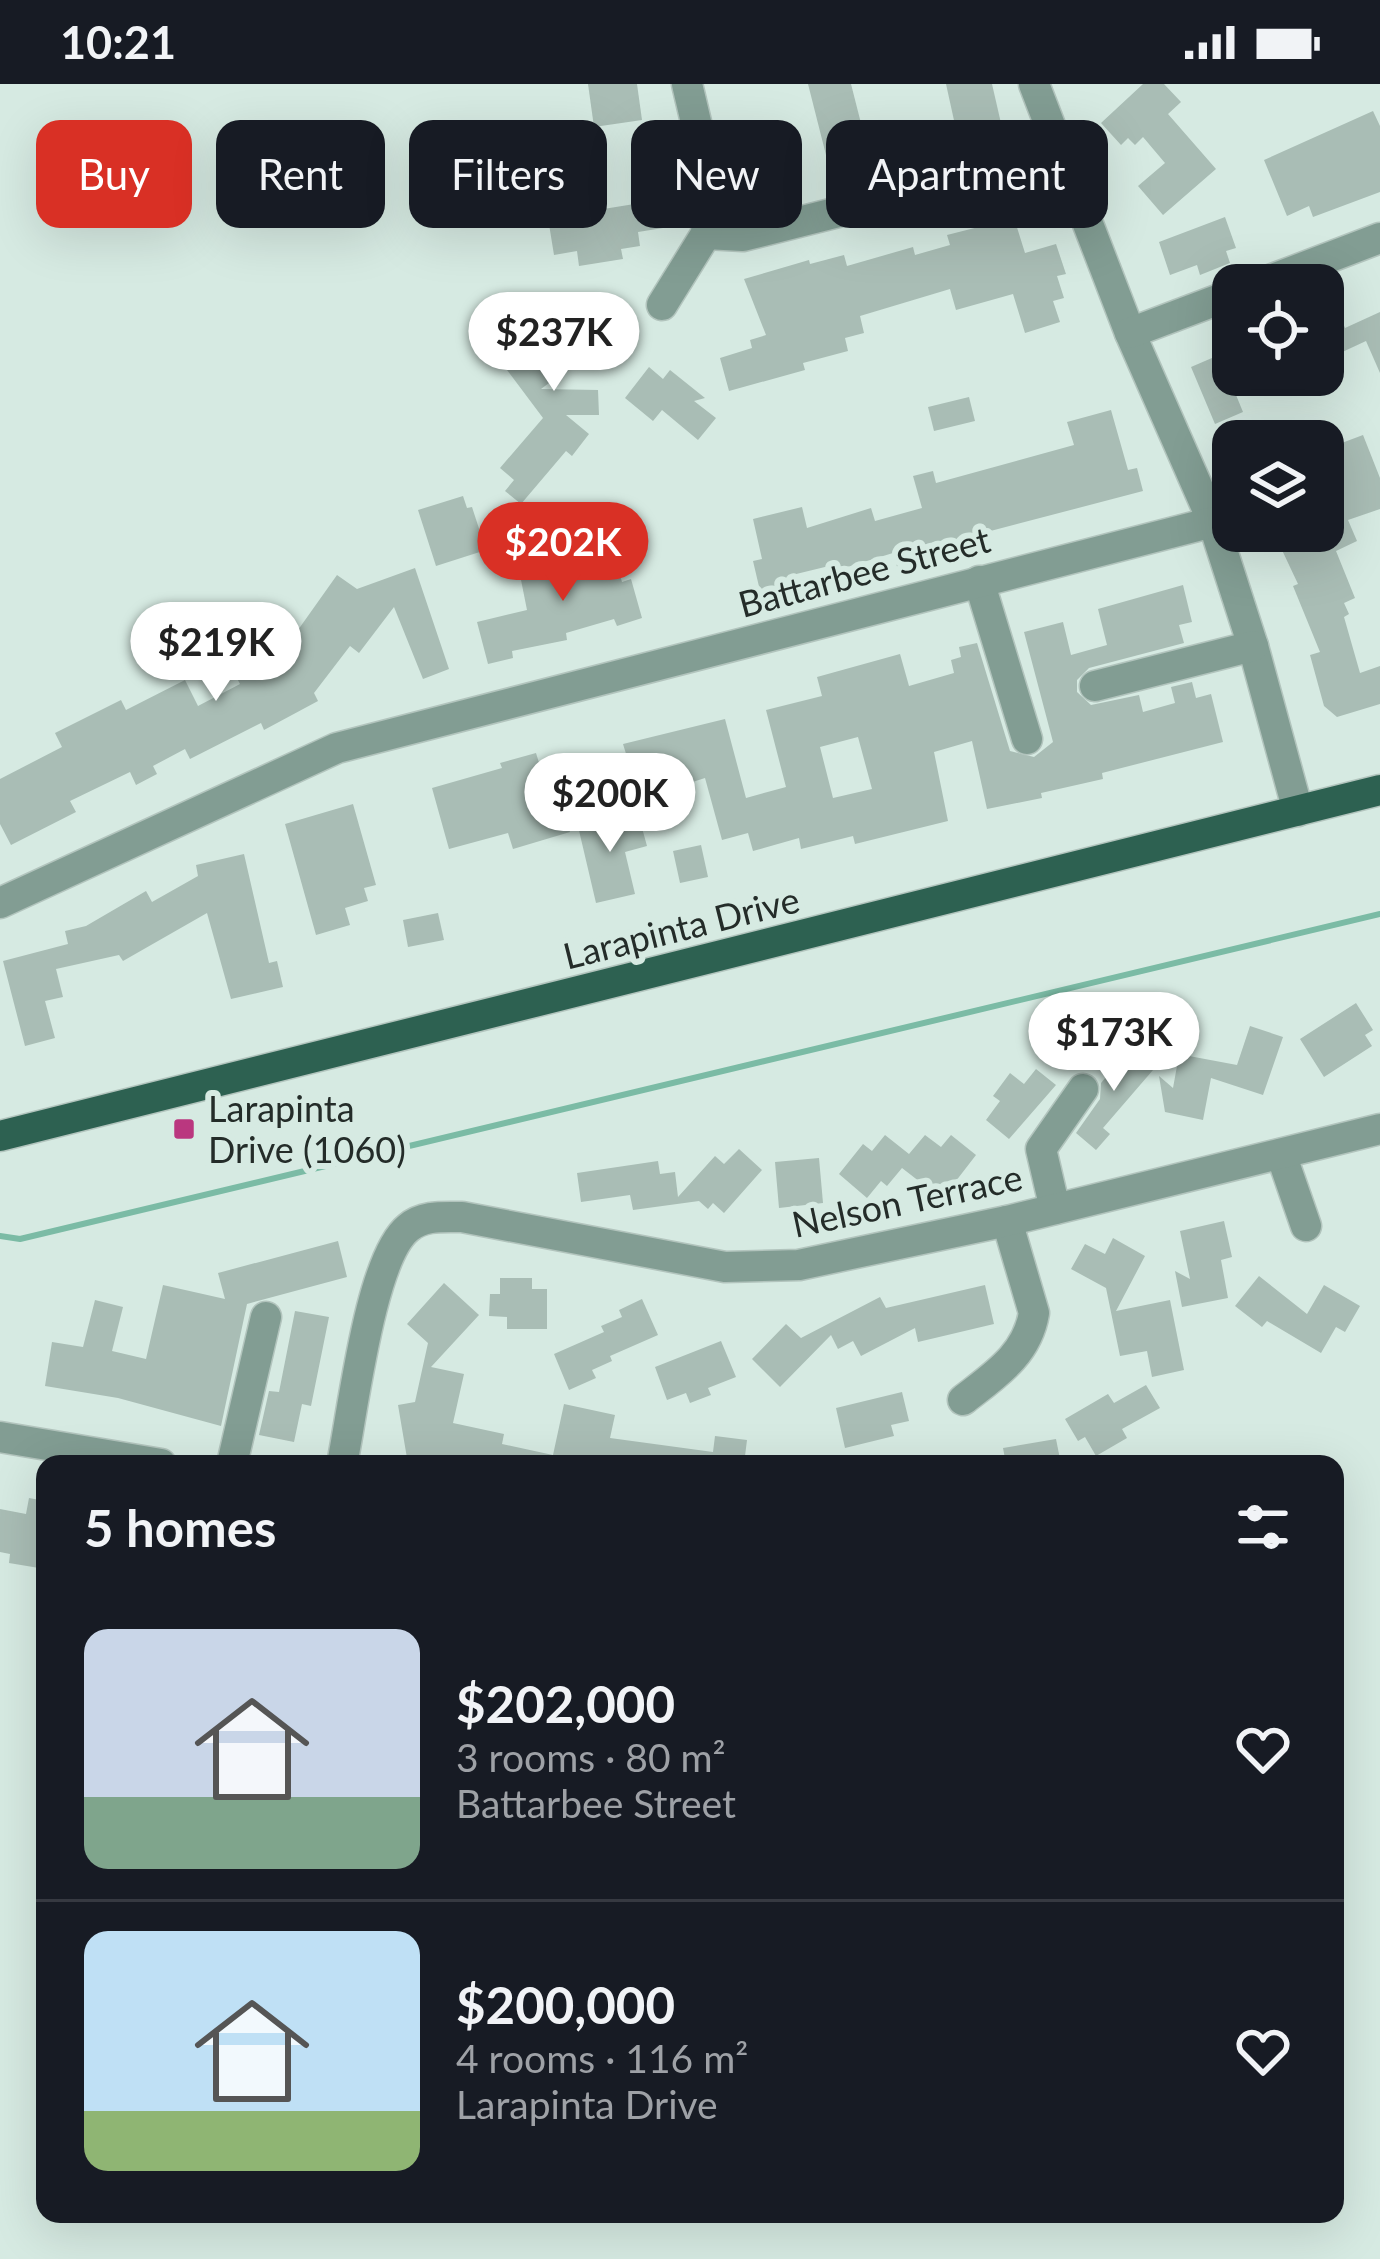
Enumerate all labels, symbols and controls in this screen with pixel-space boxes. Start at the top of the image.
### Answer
text: 10:21 [60,15,176,69]
chip: Buy [36,120,192,228]
chip: Rent [216,120,385,228]
chip: Filters [409,120,607,228]
chip: New [631,120,802,228]
chip: Apartment [826,120,1108,228]
map controls [1212,264,1344,552]
button: locate [1212,264,1344,396]
pin: $237K [470,292,638,394]
text: $237K [495,308,613,354]
button: layers [1212,420,1344,552]
pin: $202K [479,502,647,604]
street label: Battarbee Street [733,516,995,626]
text: $202K [504,518,622,564]
pin: $219K [132,602,300,704]
text: $219K [157,618,275,664]
pin: $200K [526,753,694,855]
text: $200K [551,769,669,815]
street label: Larapinta Drive [558,876,804,978]
pin: $173K [1030,992,1198,1094]
text: $173K [1055,1008,1173,1054]
place label: Larapinta Drive (1060) [208,1086,406,1171]
marker: Larapinta Drive (1060) [171,1116,197,1142]
street label: Nelson Terrace [788,1154,1026,1246]
icon: filters [1230,1494,1296,1560]
text: 5 homes [84,1497,276,1558]
text: $202,000 [456,1673,675,1734]
icon: home [180,1677,324,1821]
icon: heart [1230,1716,1296,1782]
text: 3 rooms · 80 m² [456,1734,726,1780]
text: Battarbee Street [456,1780,736,1826]
text: $200,000 [456,1974,675,2035]
icon: home [180,1979,324,2123]
icon: heart [1230,2018,1296,2084]
text: 4 rooms · 116 m² [456,2035,748,2081]
text: Larapinta Drive [456,2081,718,2127]

